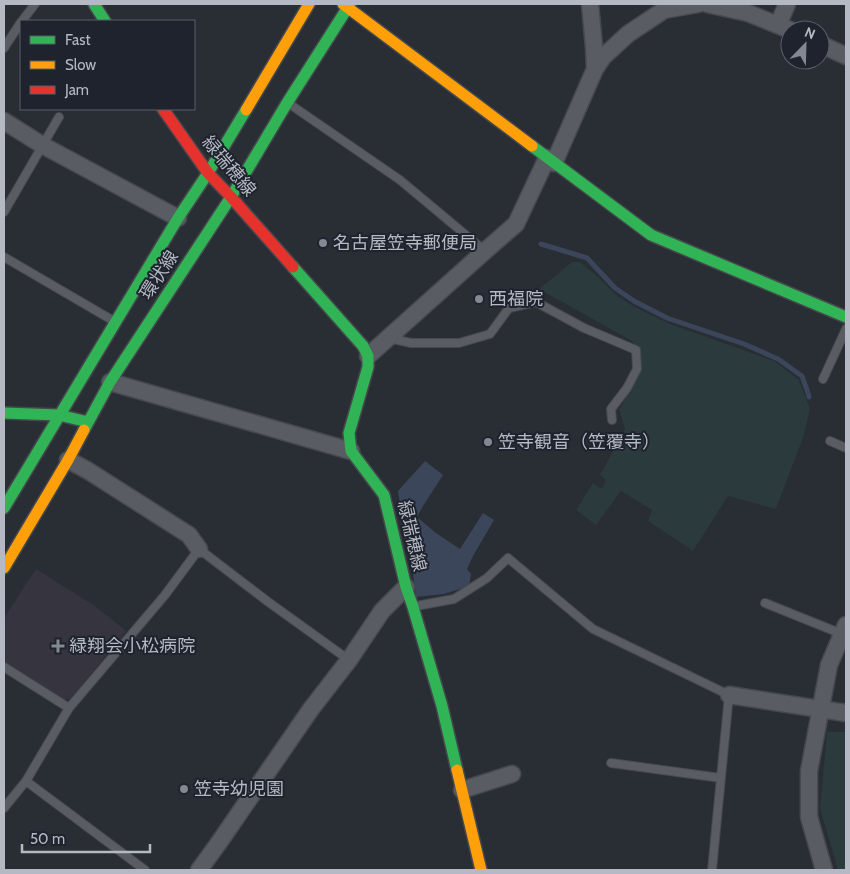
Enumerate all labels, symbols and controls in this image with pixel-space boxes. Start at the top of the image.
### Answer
legend [20,20,195,110]
north arrow [780,20,830,70]
text: N [802,23,818,43]
text: Fast [65,31,90,49]
text: Slow [65,56,96,74]
text: Jam [64,81,89,99]
street label: 緑瑞穂線 [197,131,261,201]
place label: 名古屋笠寺郵便局 [333,232,477,254]
marker: 名古屋笠寺郵便局 [317,237,329,249]
street label: 環状線 [135,246,183,304]
place label: 西福院 [489,288,543,310]
marker: 西福院 [473,293,485,305]
place label: 笠寺観音（笠覆寺） [498,431,660,453]
marker: 笠寺観音（笠覆寺） [482,436,494,448]
street label: 緑瑞穂線 [393,498,431,574]
place label: 緑翔会小松病院 [69,635,195,657]
marker: 緑翔会小松病院 [51,639,65,653]
place label: 笠寺幼児園 [194,778,284,800]
marker: 笠寺幼児園 [178,783,190,795]
scale bar [22,822,150,854]
text: 50 m [30,830,65,848]

